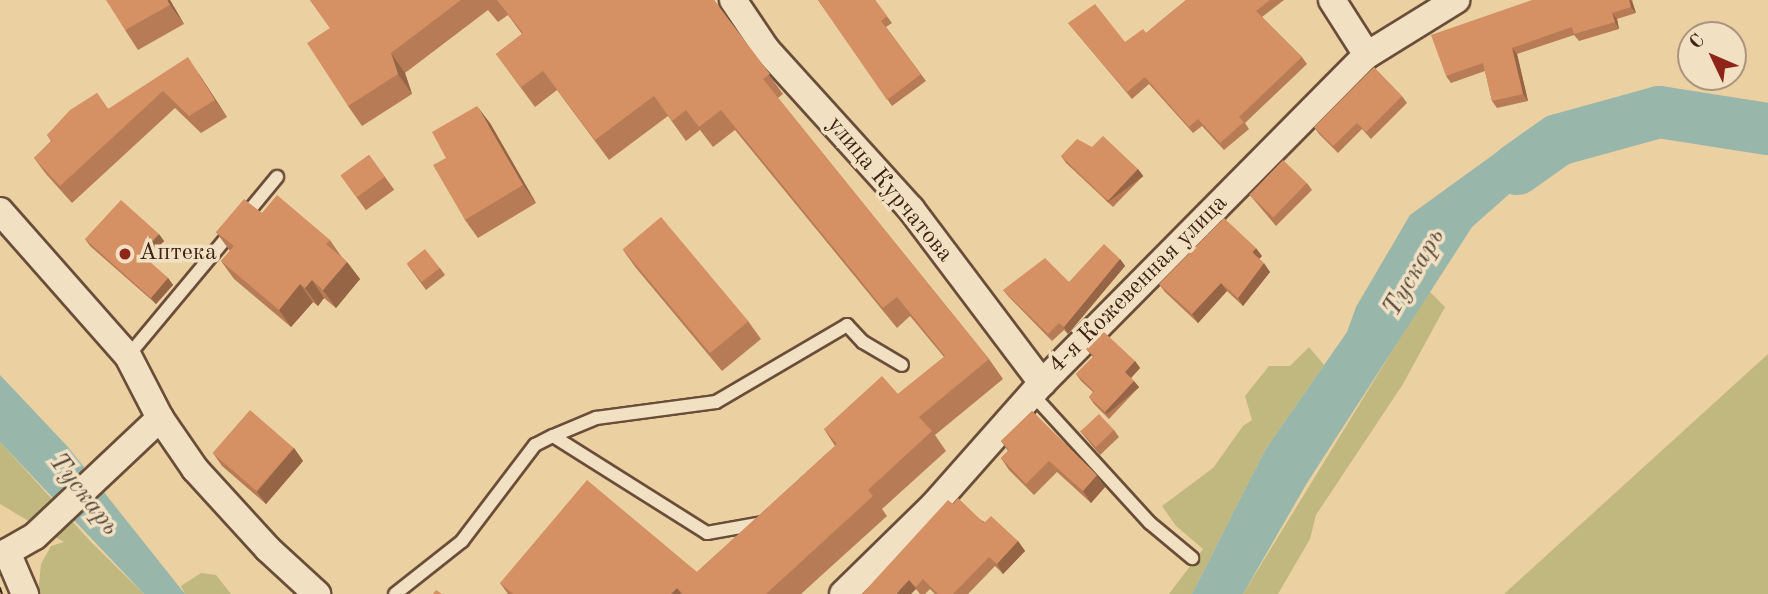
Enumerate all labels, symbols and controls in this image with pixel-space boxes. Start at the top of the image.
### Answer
north arrow [1677,21,1747,91]
text: С [1687,31,1709,54]
street label: улица Курчатова [820,111,958,269]
street label: 4-я Кожевенная улица [1044,190,1234,380]
water label: Тускарь [1377,223,1453,323]
place label: Аптека [139,240,217,268]
marker: Аптека [117,246,133,262]
water label: Тускарь [41,447,125,543]

